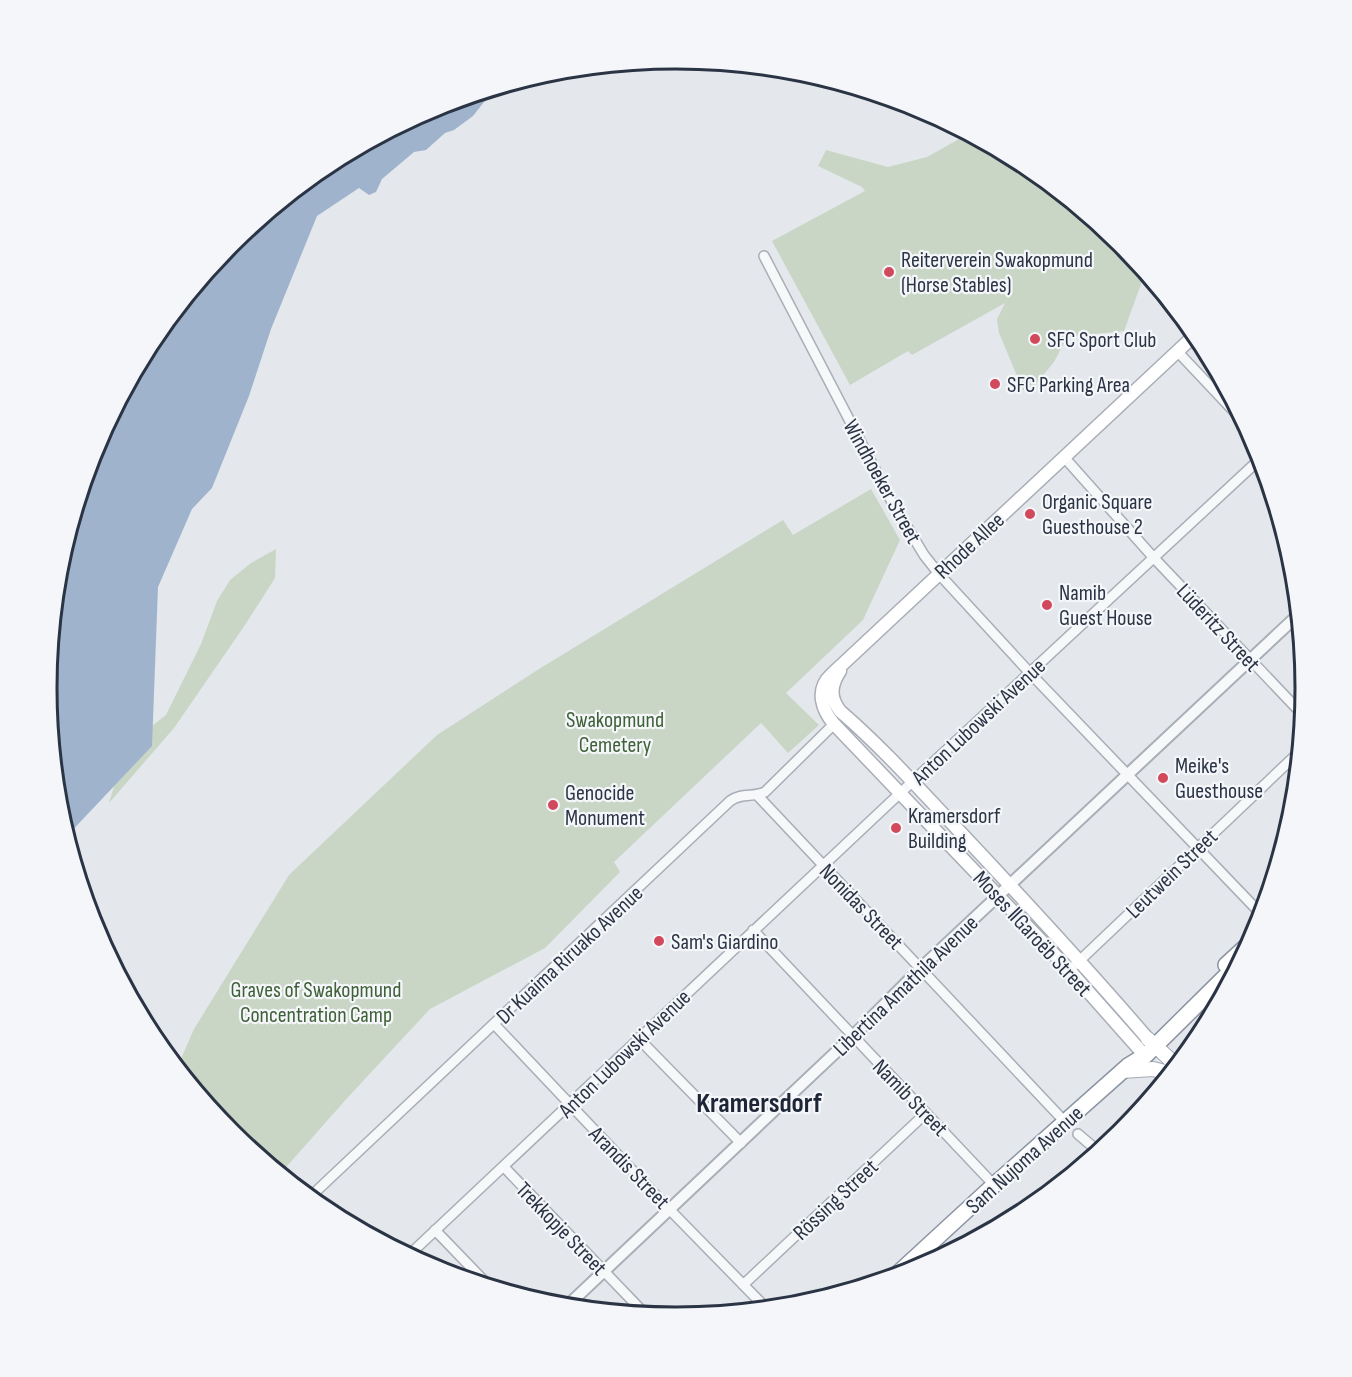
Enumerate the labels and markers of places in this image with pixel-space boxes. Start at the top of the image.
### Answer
place label: Reiterverein Swakopmund (Horse Stables) [901,247,1093,299]
marker: Reiterverein Swakopmund (Horse Stables) [882,265,896,279]
place label: SFC Sport Club [1047,327,1156,354]
marker: SFC Sport Club [1028,332,1042,346]
place label: SFC Parking Area [1007,372,1130,399]
marker: SFC Parking Area [988,377,1002,391]
place label: Organic Square Guesthouse 2 [1042,489,1152,541]
marker: Organic Square Guesthouse 2 [1023,507,1037,521]
place label: Namib Guest House [1059,580,1152,632]
marker: Namib Guest House [1040,598,1054,612]
place label: Meike's Guesthouse [1175,753,1263,805]
marker: Meike's Guesthouse [1156,771,1170,785]
place label: Genocide Monument [565,780,645,832]
marker: Genocide Monument [546,798,560,812]
place label: Kramersdorf Building [908,803,1001,855]
marker: Kramersdorf Building [889,821,903,835]
place label: Sam's Giardino [671,929,778,956]
marker: Sam's Giardino [652,934,666,948]

